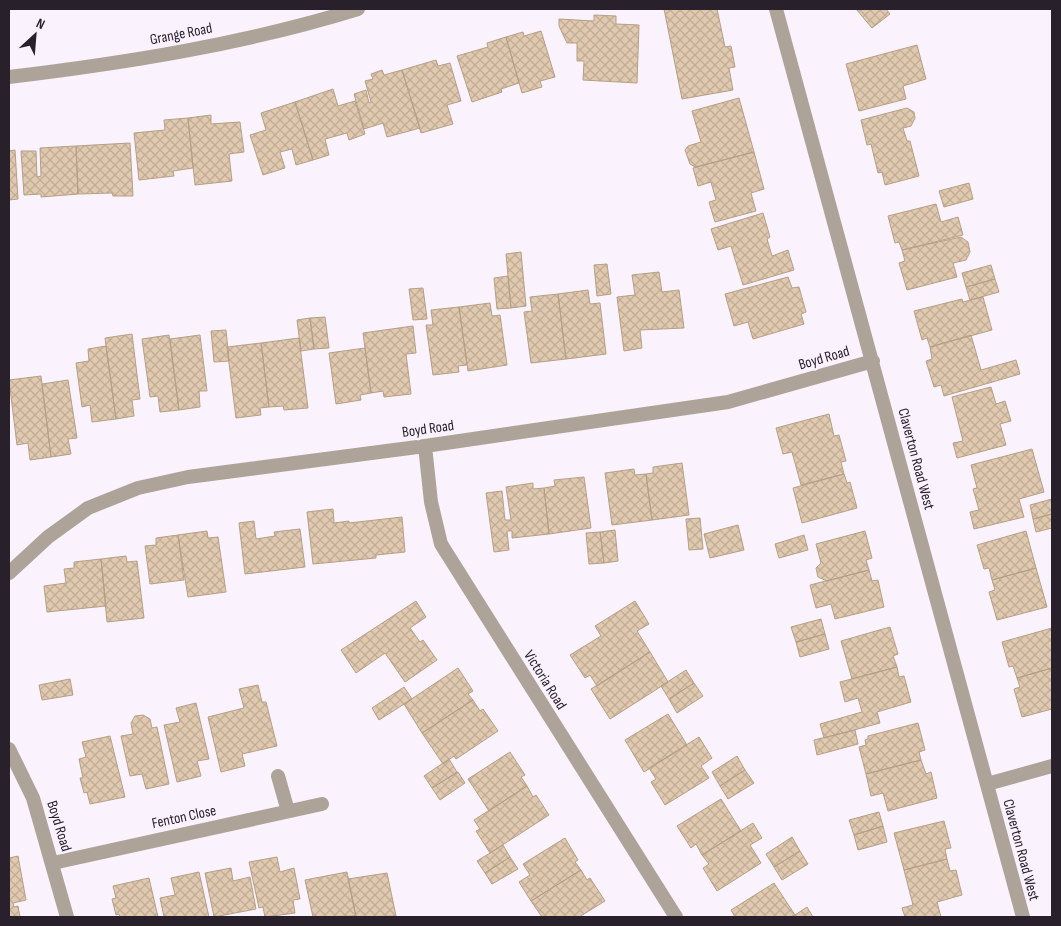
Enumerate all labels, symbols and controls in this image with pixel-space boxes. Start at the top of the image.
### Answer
north arrow [10,10,60,60]
text: N [33,14,48,33]
street label: Grange Road [148,19,214,49]
street label: Boyd Road [796,342,852,374]
street label: Claverton Road West [893,406,939,512]
street label: Boyd Road [401,416,455,442]
street label: Victoria Road [519,647,571,713]
street label: Claverton Road West [998,797,1044,903]
street label: Boyd Road [42,798,76,854]
street label: Fenton Close [150,801,218,833]

